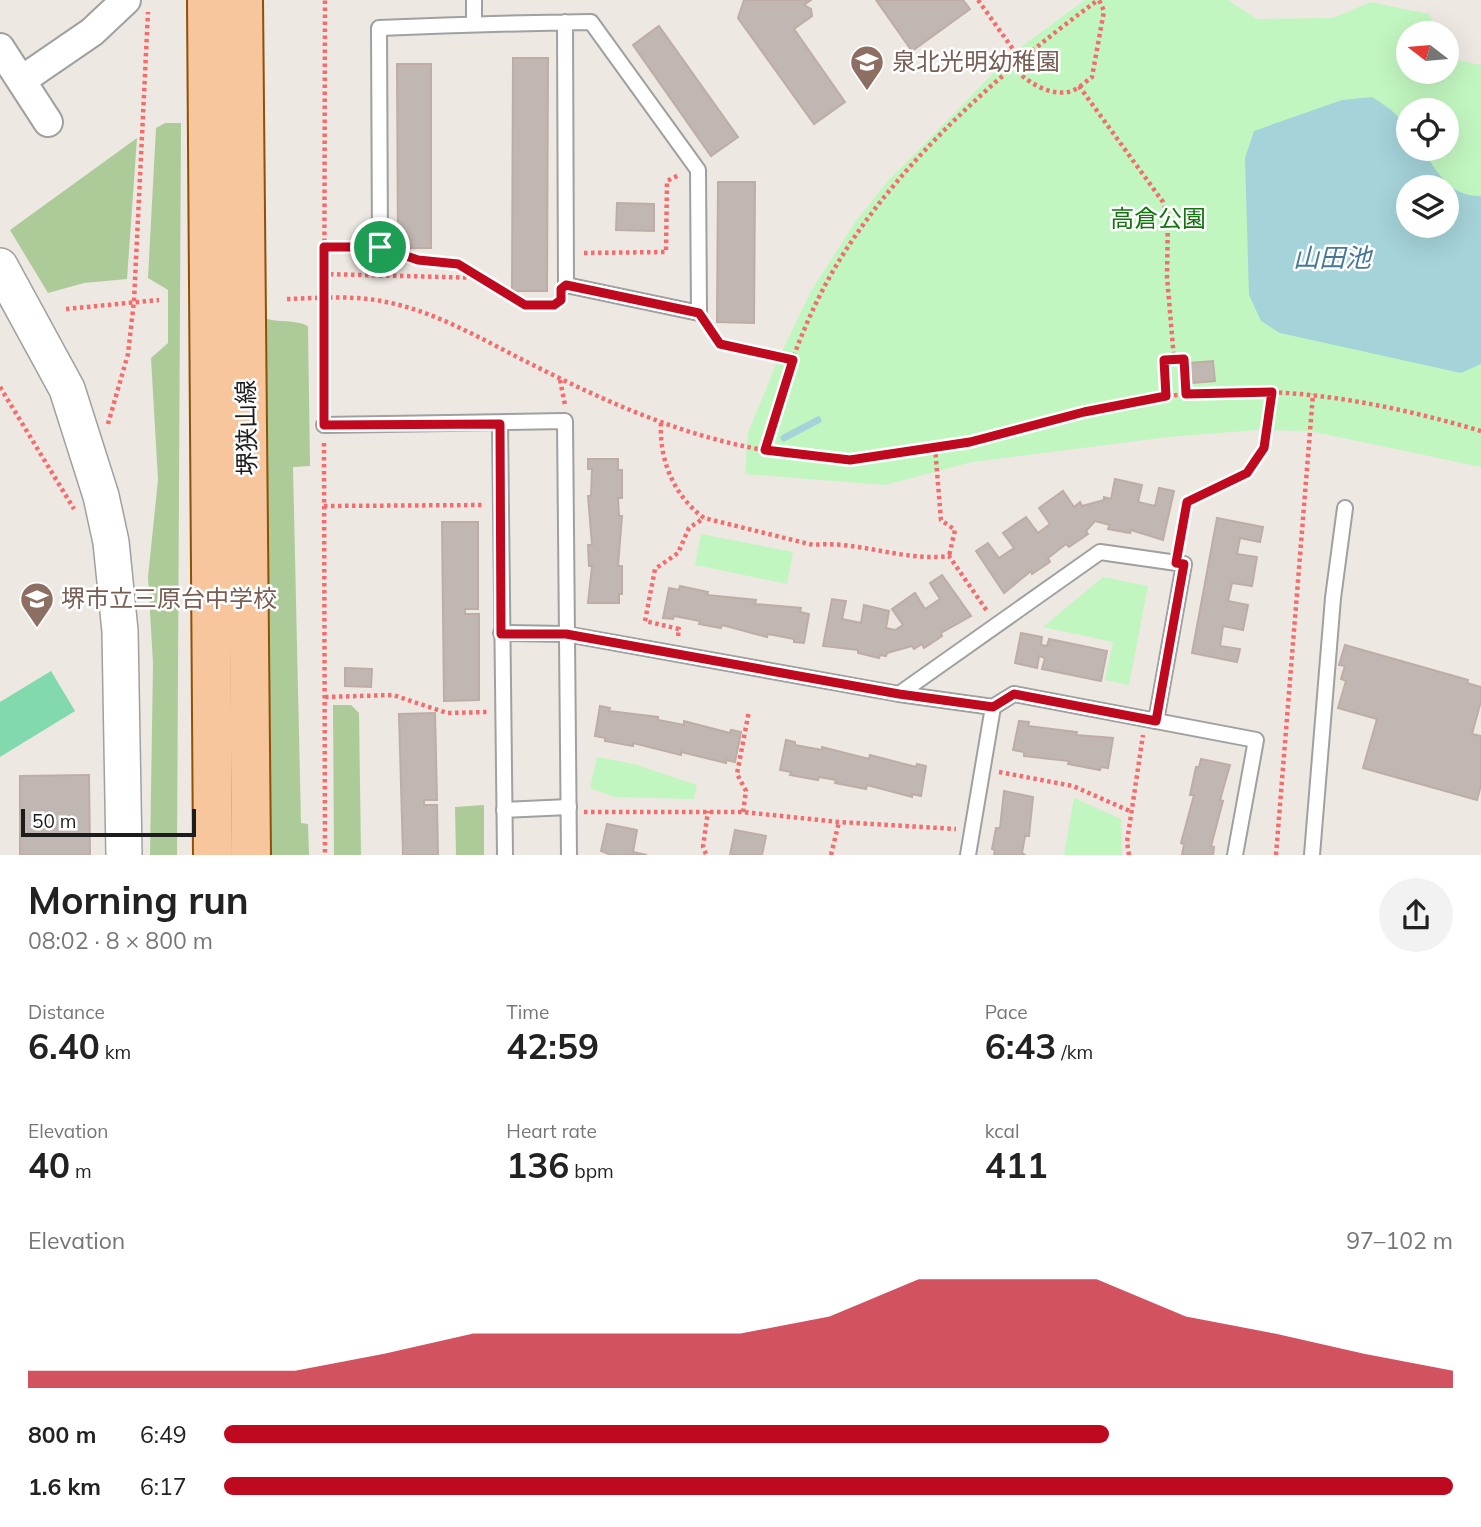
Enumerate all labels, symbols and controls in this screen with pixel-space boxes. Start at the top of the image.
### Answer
north arrow [1396,21,1460,84]
map controls [1396,21,1459,238]
school or university icon: 泉北光明幼稚園 [848,43,886,92]
place label: 泉北光明幼稚園 [892,46,1060,76]
button: locate [1396,98,1459,161]
button: layers [1396,175,1459,238]
park label: 高倉公園 [1110,203,1206,233]
pin [350,217,410,277]
icon: arrive [361,228,399,266]
water label: 山田池 [1293,241,1374,274]
street label: 堺狭山線 [230,380,262,476]
school or university icon: 堺市立三原台中学校 [18,580,56,629]
place label: 堺市立三原台中学校 [61,583,277,613]
scale bar [21,806,196,838]
text: 50 m [32,809,76,833]
text: Morning run [28,876,249,924]
button: share [1379,878,1453,952]
text: 08:02 · 8 × 800 m [28,926,213,955]
text: Distance [28,1000,105,1024]
text: Time [506,1000,549,1024]
text: Pace [985,1000,1028,1024]
text: 6.40 [28,1024,100,1068]
text: 42:59 [506,1024,599,1068]
text: 6:43 [985,1024,1056,1068]
text: km [100,1040,131,1064]
text: /km [1056,1040,1093,1064]
text: Elevation [28,1119,108,1143]
text: Heart rate [506,1119,597,1143]
text: kcal [985,1119,1019,1143]
text: 40 [28,1143,70,1187]
text: 136 [506,1143,569,1187]
text: 411 [985,1143,1048,1187]
text: m [70,1159,92,1183]
text: bpm [569,1159,614,1183]
text: Elevation [28,1226,125,1255]
text: 97–102 m [1346,1226,1453,1255]
text: 800 m [28,1420,96,1449]
text: 6:49 [140,1420,187,1449]
text: 1.6 km [28,1472,101,1501]
text: 6:17 [140,1472,187,1501]

